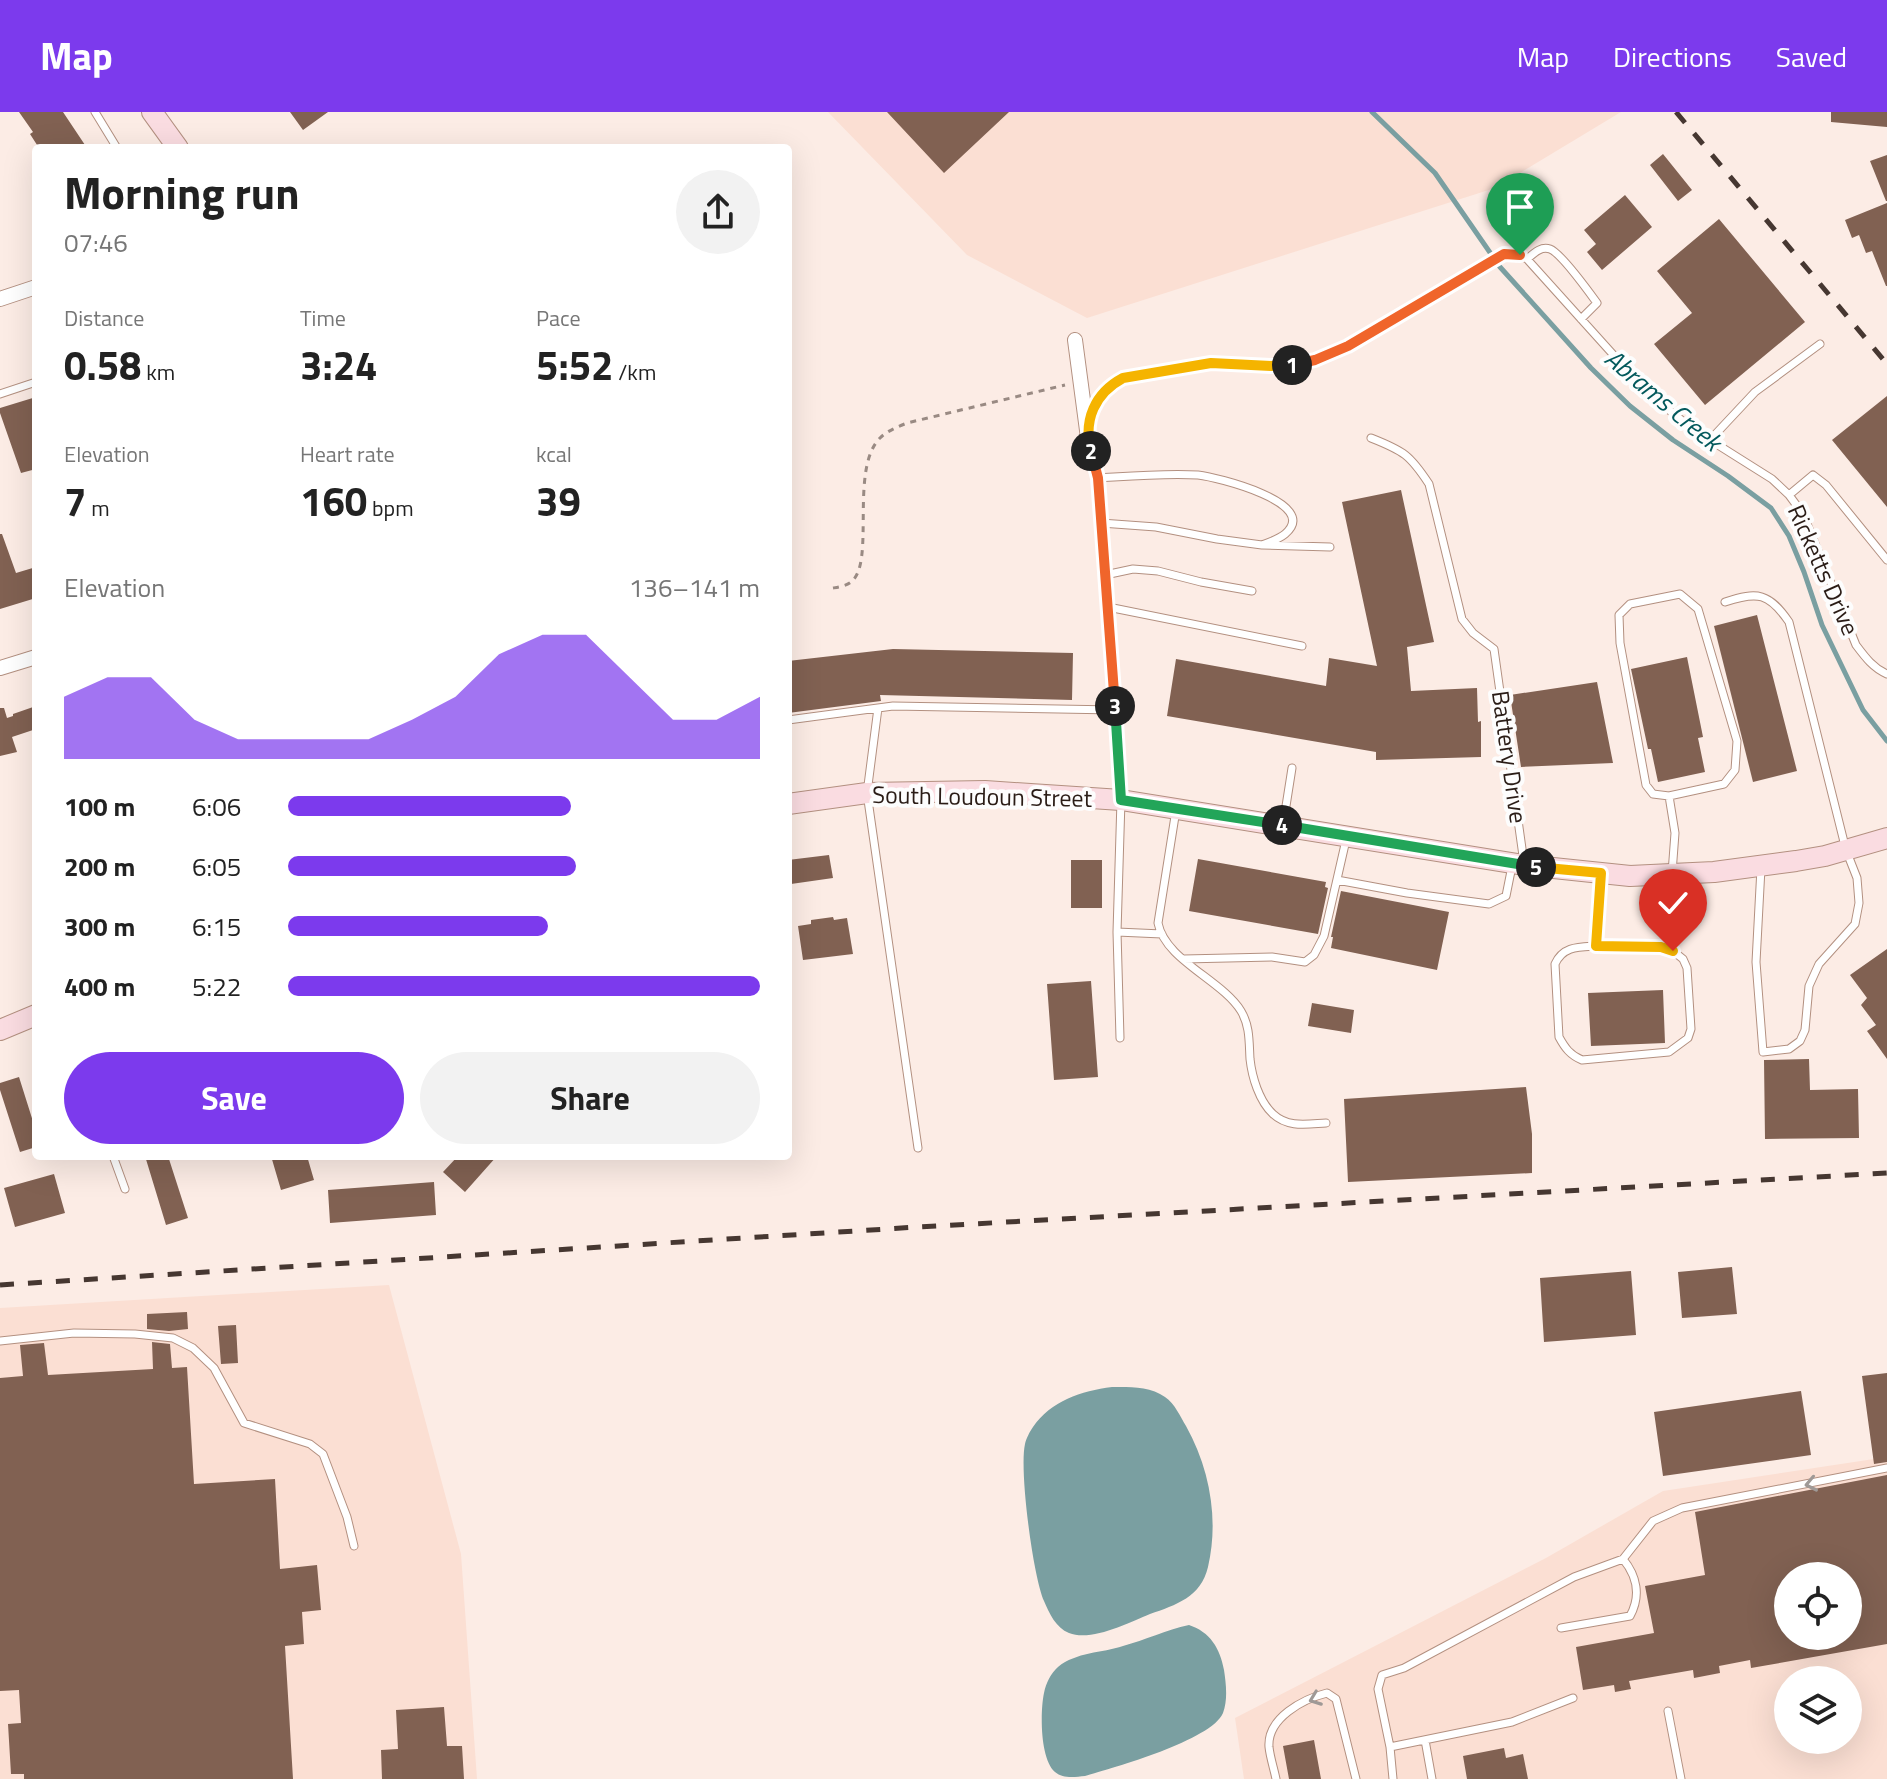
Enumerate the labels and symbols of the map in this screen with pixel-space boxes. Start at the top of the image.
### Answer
pin [1486,173,1554,255]
water label: Abrams Creek [1596,339,1733,462]
pin: 1 [1272,345,1312,385]
pin: 2 [1071,431,1111,471]
street label: Ricketts Drive [1779,499,1869,641]
pin: 3 [1095,686,1135,726]
street label: Battery Drive [1483,688,1537,825]
street label: South Loudoun Street [872,776,1093,816]
pin: 4 [1262,805,1302,845]
pin: 5 [1516,847,1556,887]
pin [1639,869,1707,951]
one-way arrow [1804,1475,1818,1492]
one-way arrow [1309,1689,1323,1705]

